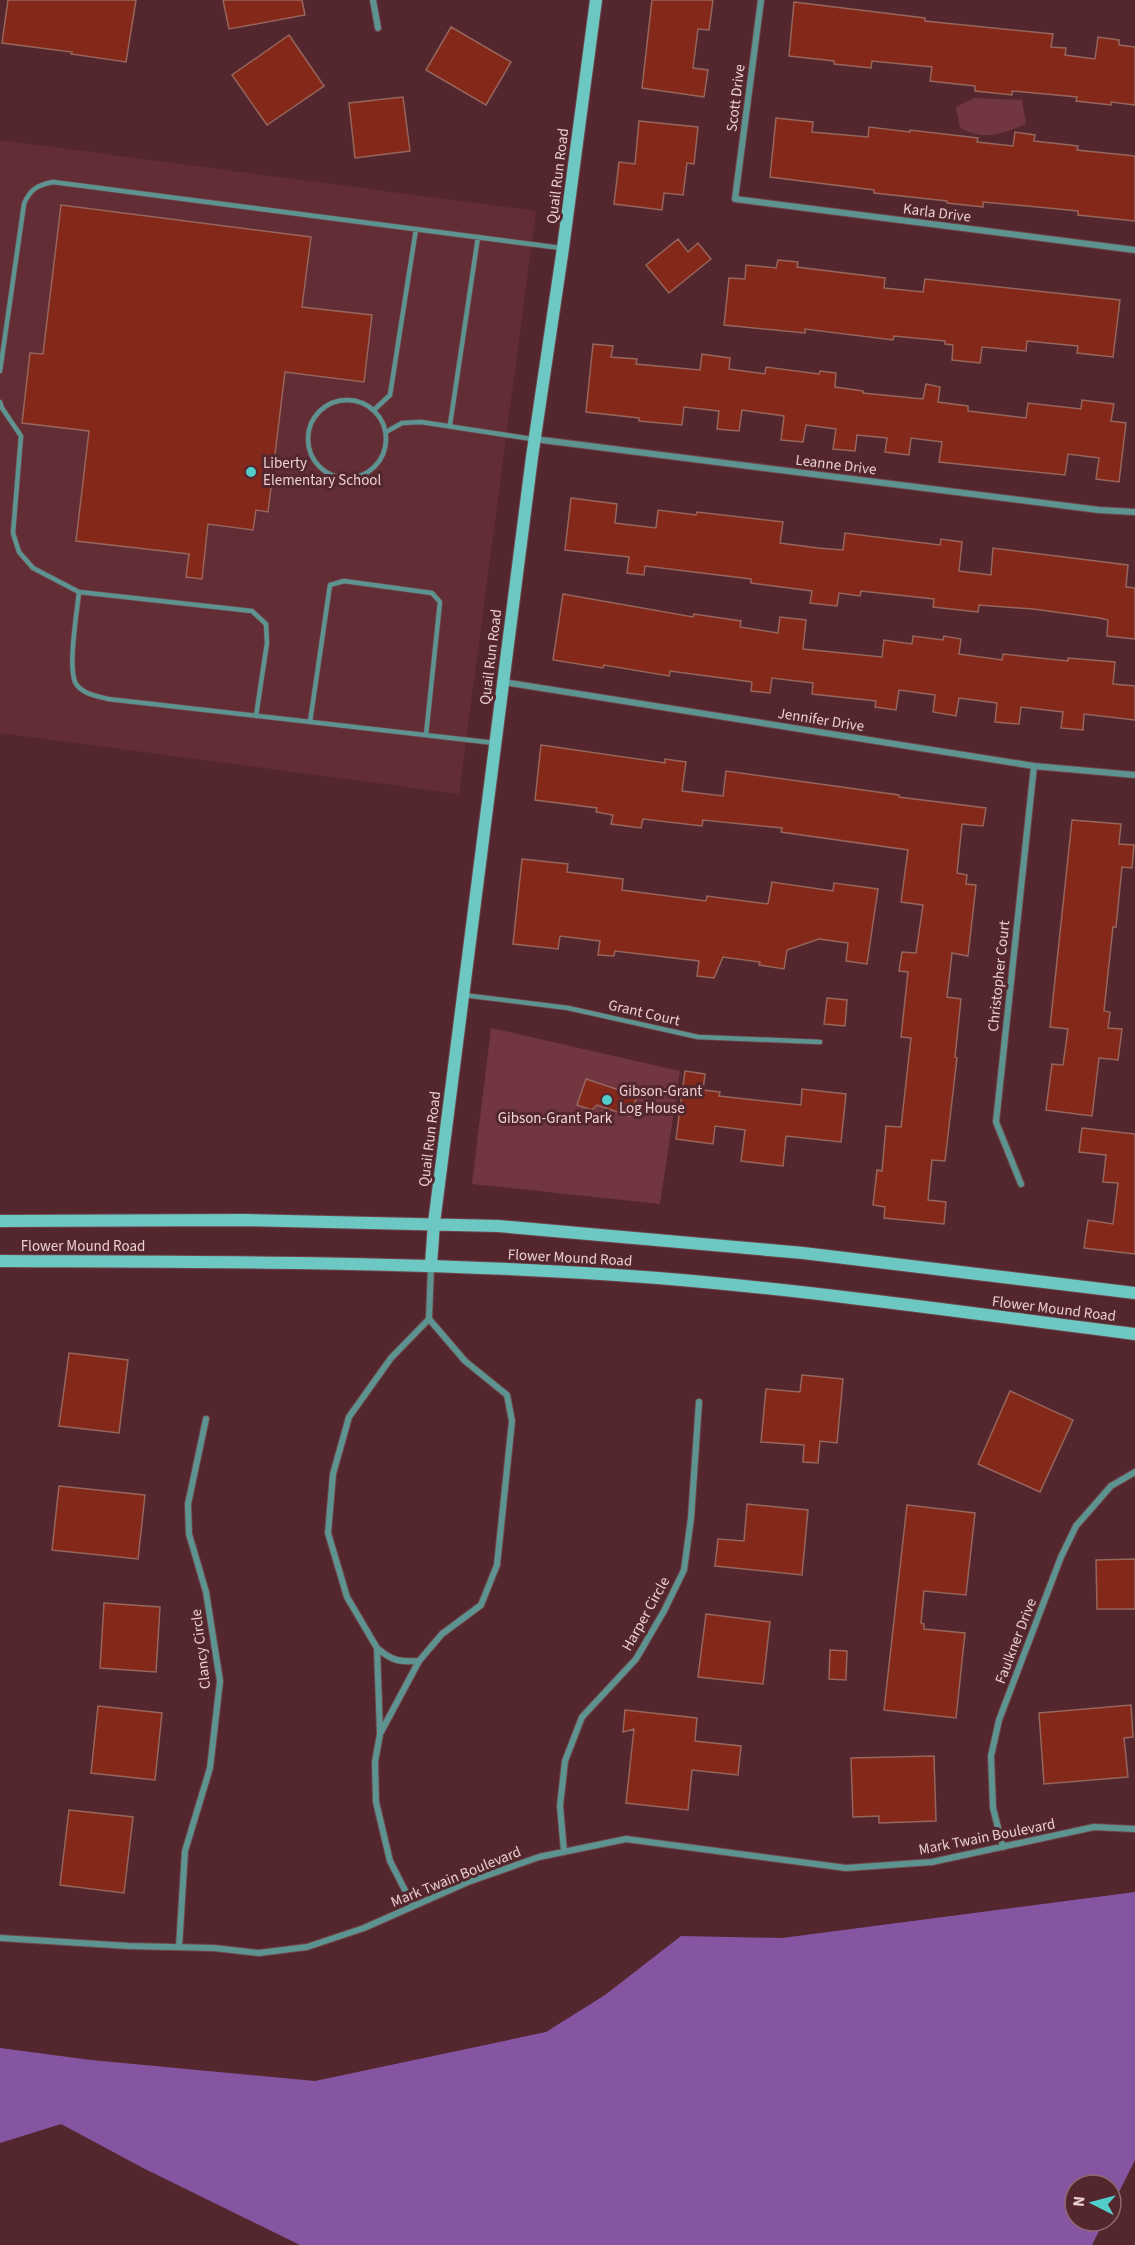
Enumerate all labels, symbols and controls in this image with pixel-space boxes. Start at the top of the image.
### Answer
street label: Scott Drive [721,63,751,133]
street label: Quail Run Road [542,127,574,225]
street label: Karla Drive [902,198,972,228]
street label: Leanne Drive [794,450,878,480]
place label: Liberty Elementary School [263,453,381,491]
marker: Liberty Elementary School [244,465,258,479]
street label: Quail Run Road [475,608,507,706]
street label: Jennifer Drive [776,703,866,737]
street label: Christopher Court [983,919,1015,1033]
street label: Grant Court [606,995,682,1031]
place label: Gibson-Grant Log House [619,1081,702,1119]
street label: Quail Run Road [414,1090,446,1188]
marker: Gibson-Grant Log House [600,1093,614,1107]
park label: Gibson-Grant Park [498,1108,613,1129]
street label: Flower Mound Road [21,1236,145,1257]
street label: Flower Mound Road [507,1244,633,1272]
street label: Flower Mound Road [991,1291,1117,1327]
street label: Harper Circle [617,1573,675,1655]
street label: Faulkner Drive [990,1595,1042,1687]
street label: Clancy Circle [186,1608,216,1690]
street label: Mark Twain Boulevard [917,1813,1057,1861]
street label: Mark Twain Boulevard [388,1841,524,1913]
north arrow [1063,2173,1123,2233]
text: N [1068,2195,1091,2208]

